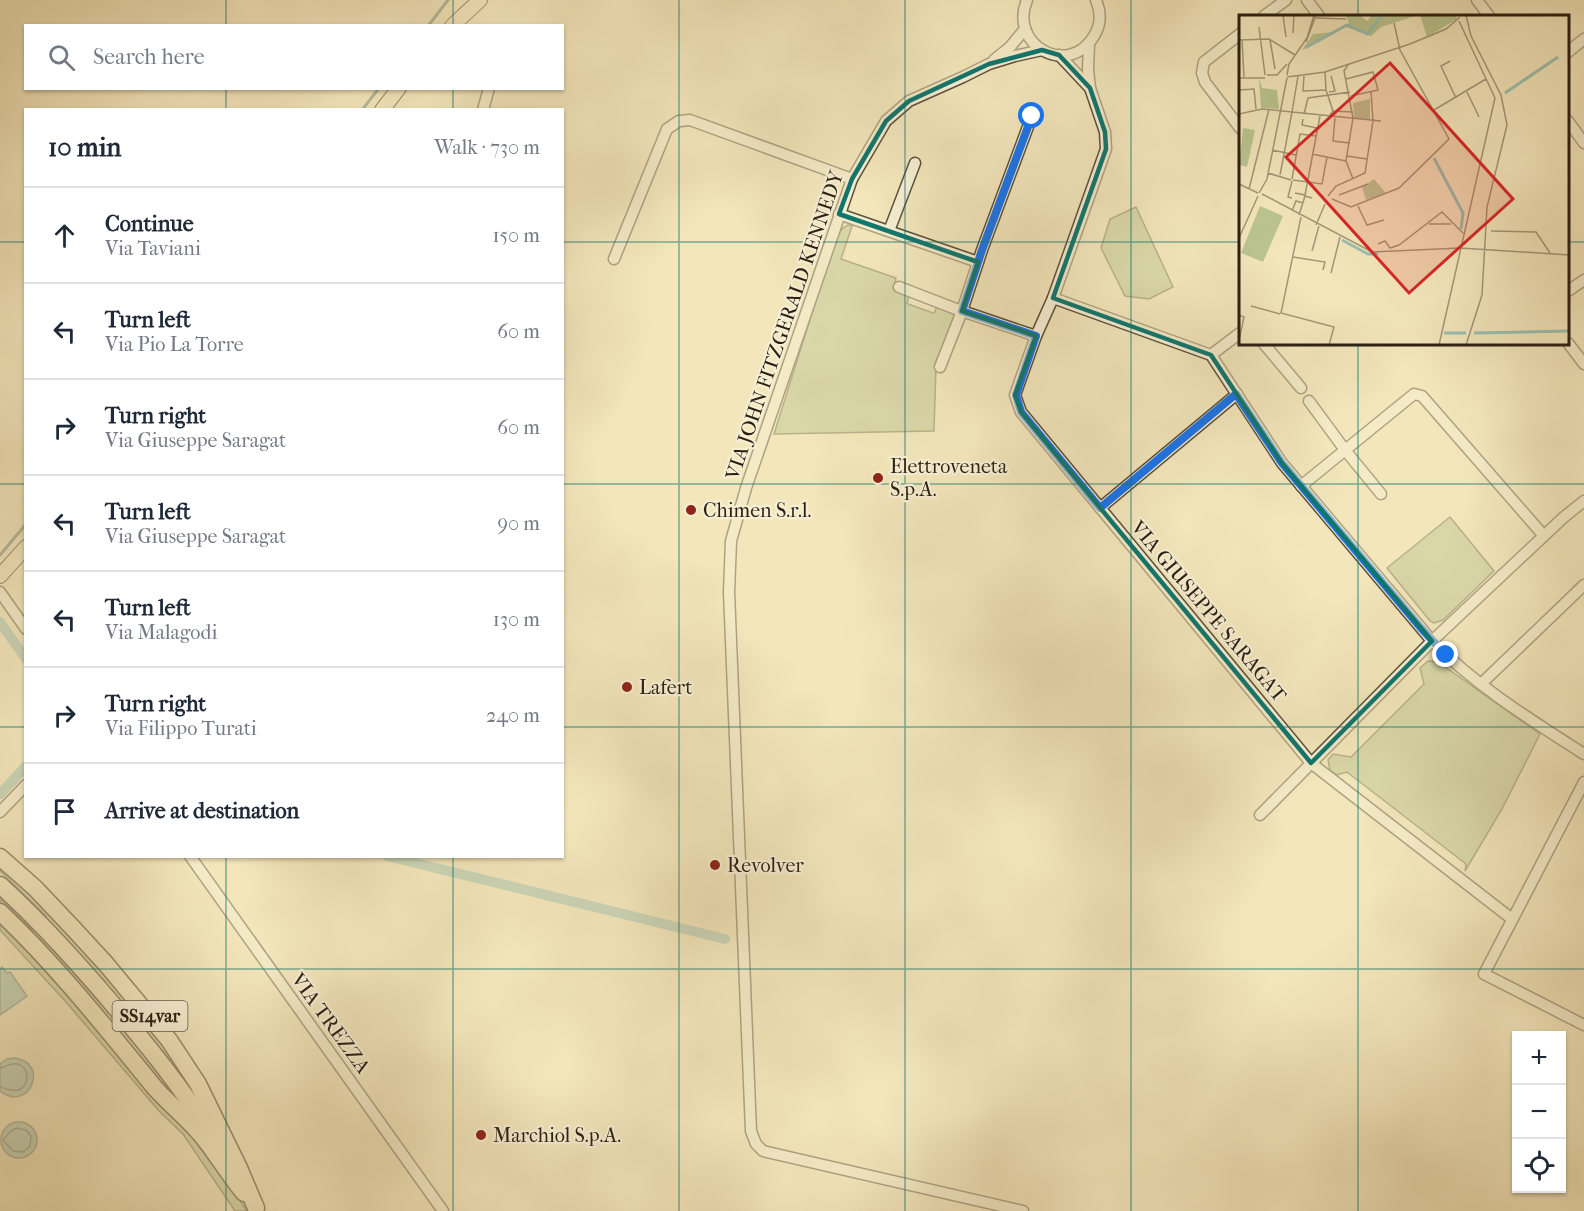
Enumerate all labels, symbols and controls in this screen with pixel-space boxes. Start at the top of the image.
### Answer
inset map [1239,15,1569,345]
search box [24,24,564,90]
icon: search [45,41,78,74]
text: Search here [93,44,205,70]
route start [1018,102,1044,128]
text: 10 min [48,132,121,163]
text: Walk · 730 m [434,136,540,159]
street label: VIA JOHN FITZGERALD KENNEDY [720,166,849,484]
text: Continue [105,211,194,237]
icon: ahead [48,219,81,252]
text: 150 m [492,224,540,247]
text: Via Taviani [105,237,201,260]
text: Turn left [105,307,191,333]
icon: left [48,315,81,348]
text: 60 m [497,320,540,343]
text: Via Pio La Torre [105,333,244,356]
text: Turn right [105,403,206,429]
icon: right [48,411,81,444]
text: 60 m [497,416,540,439]
text: Via Giuseppe Saragat [105,429,286,452]
place label: Elettroveneta S.p.A. [890,455,1008,501]
marker: Elettroveneta S.p.A. [871,471,885,485]
text: Turn left [105,499,191,525]
place label: Chimen S.r.l. [703,499,811,522]
marker: Chimen S.r.l. [684,503,698,517]
icon: left [48,507,81,540]
text: 90 m [498,512,540,535]
street label: VIA GIUSEPPE SARAGAT [1126,515,1291,707]
text: Via Giuseppe Saragat [105,525,286,548]
text: Turn left [105,595,191,621]
icon: left [48,603,81,636]
text: 130 m [493,608,540,631]
text: Via Malagodi [105,621,217,644]
route end [1432,641,1458,667]
place label: Lafert [639,676,692,699]
marker: Lafert [620,680,634,694]
text: Turn right [105,691,206,717]
icon: right [48,699,81,732]
text: 240 m [486,704,540,727]
text: Via Filippo Turati [105,717,257,740]
icon: arrive [48,795,81,828]
text: Arrive at destination [105,798,299,824]
place label: Revolver [727,854,804,877]
marker: Revolver [708,858,722,872]
street label: VIA TREZZA [286,968,375,1079]
road number: SS14var [112,1001,188,1031]
map controls [1512,1031,1566,1193]
button: + [1512,1031,1566,1085]
button: − [1512,1085,1566,1139]
place label: Marchiol S.p.A. [493,1124,621,1147]
marker: Marchiol S.p.A. [474,1128,488,1142]
button: locate [1512,1139,1566,1193]

